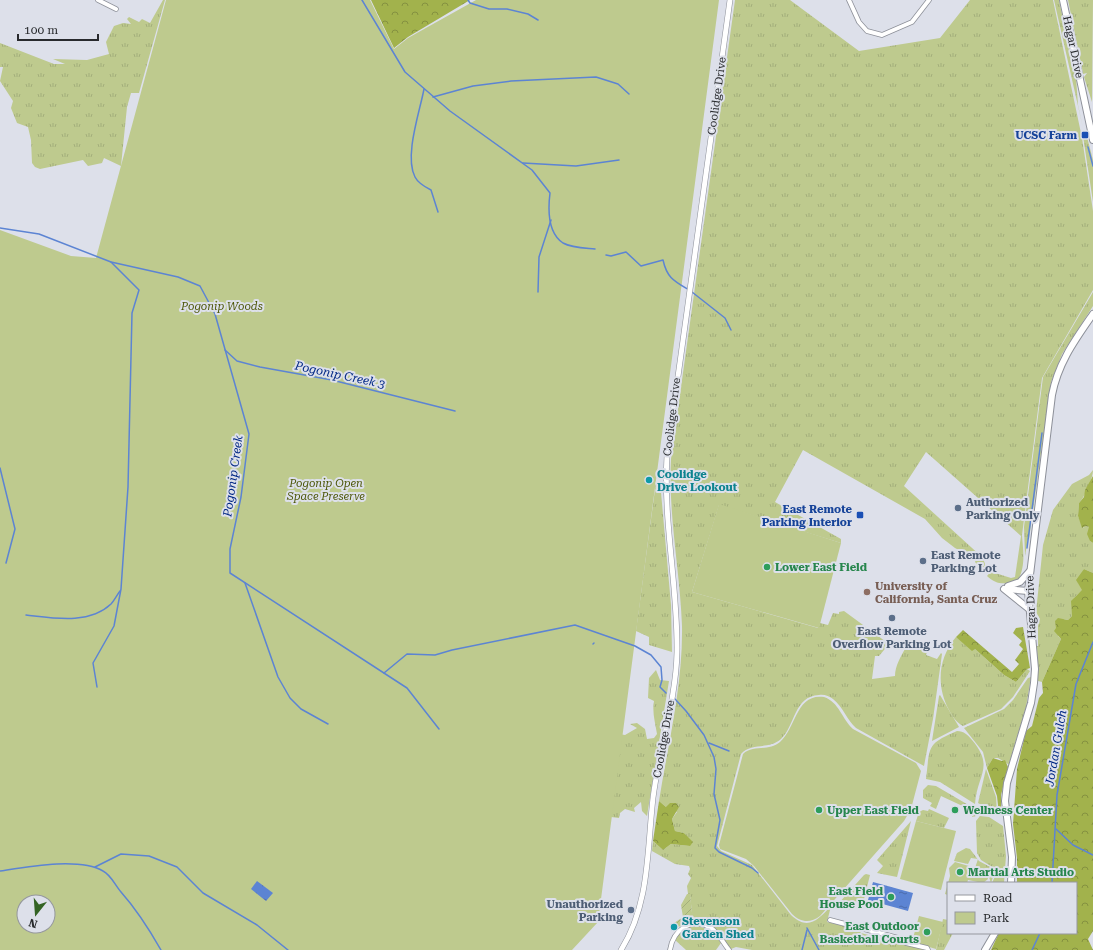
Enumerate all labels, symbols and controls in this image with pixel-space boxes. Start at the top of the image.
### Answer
street label: Hagar Drive [1060,15,1086,79]
scale bar [18,16,98,42]
text: 100 m [24,23,58,37]
street label: Coolidge Drive [705,56,729,136]
place label: UCSC Farm [1015,129,1077,142]
marker: UCSC Farm [1080,130,1090,140]
park label: Pogonip Woods [180,300,263,313]
water label: Pogonip Creek 3 [293,358,387,391]
street label: Coolidge Drive [661,377,683,457]
water label: Pogonip Creek [220,434,246,519]
place label: Coolidge Drive Lookout [657,468,738,494]
marker: Coolidge Drive Lookout [644,475,654,485]
park label: Pogonip Open Space Preserve [286,477,365,503]
place label: Authorized Parking Only [966,496,1040,522]
place label: East Remote Parking Interior [762,503,853,529]
marker: Authorized Parking Only [953,503,963,513]
marker: East Remote Parking Interior [855,510,865,520]
place label: East Remote Parking Lot [931,549,1001,575]
marker: East Remote Parking Lot [918,556,928,566]
place label: Lower East Field [775,561,868,574]
marker: Lower East Field [762,562,772,572]
street label: Hagar Drive [1023,575,1039,639]
place label: University of California, Santa Cruz [875,580,998,606]
marker: University of California, Santa Cruz [862,587,872,597]
marker: East Remote Overflow Parking Lot [887,613,897,623]
place label: East Remote Overflow Parking Lot [832,625,952,651]
street label: Coolidge Drive [651,699,677,779]
water label: Jordan Gulch [1042,709,1070,788]
place label: Upper East Field [827,804,920,817]
place label: Wellness Center [963,804,1053,817]
marker: Upper East Field [814,805,824,815]
marker: Wellness Center [950,805,960,815]
place label: Martial Arts Studio [968,866,1074,879]
marker: Martial Arts Studio [955,867,965,877]
legend [947,882,1077,934]
place label: East Field House Pool [820,885,884,911]
text: Road [983,891,1013,905]
marker: East Field House Pool [886,892,896,902]
north arrow [16,894,56,934]
place label: Unauthorized Parking [547,898,624,924]
marker: Unauthorized Parking [626,905,636,915]
text: Park [983,911,1010,925]
text: N [27,915,39,931]
place label: Stevenson Garden Shed [682,915,755,941]
place label: East Outdoor Basketball Courts [820,920,919,946]
marker: Stevenson Garden Shed [669,922,679,932]
marker: East Outdoor Basketball Courts [922,927,932,937]

